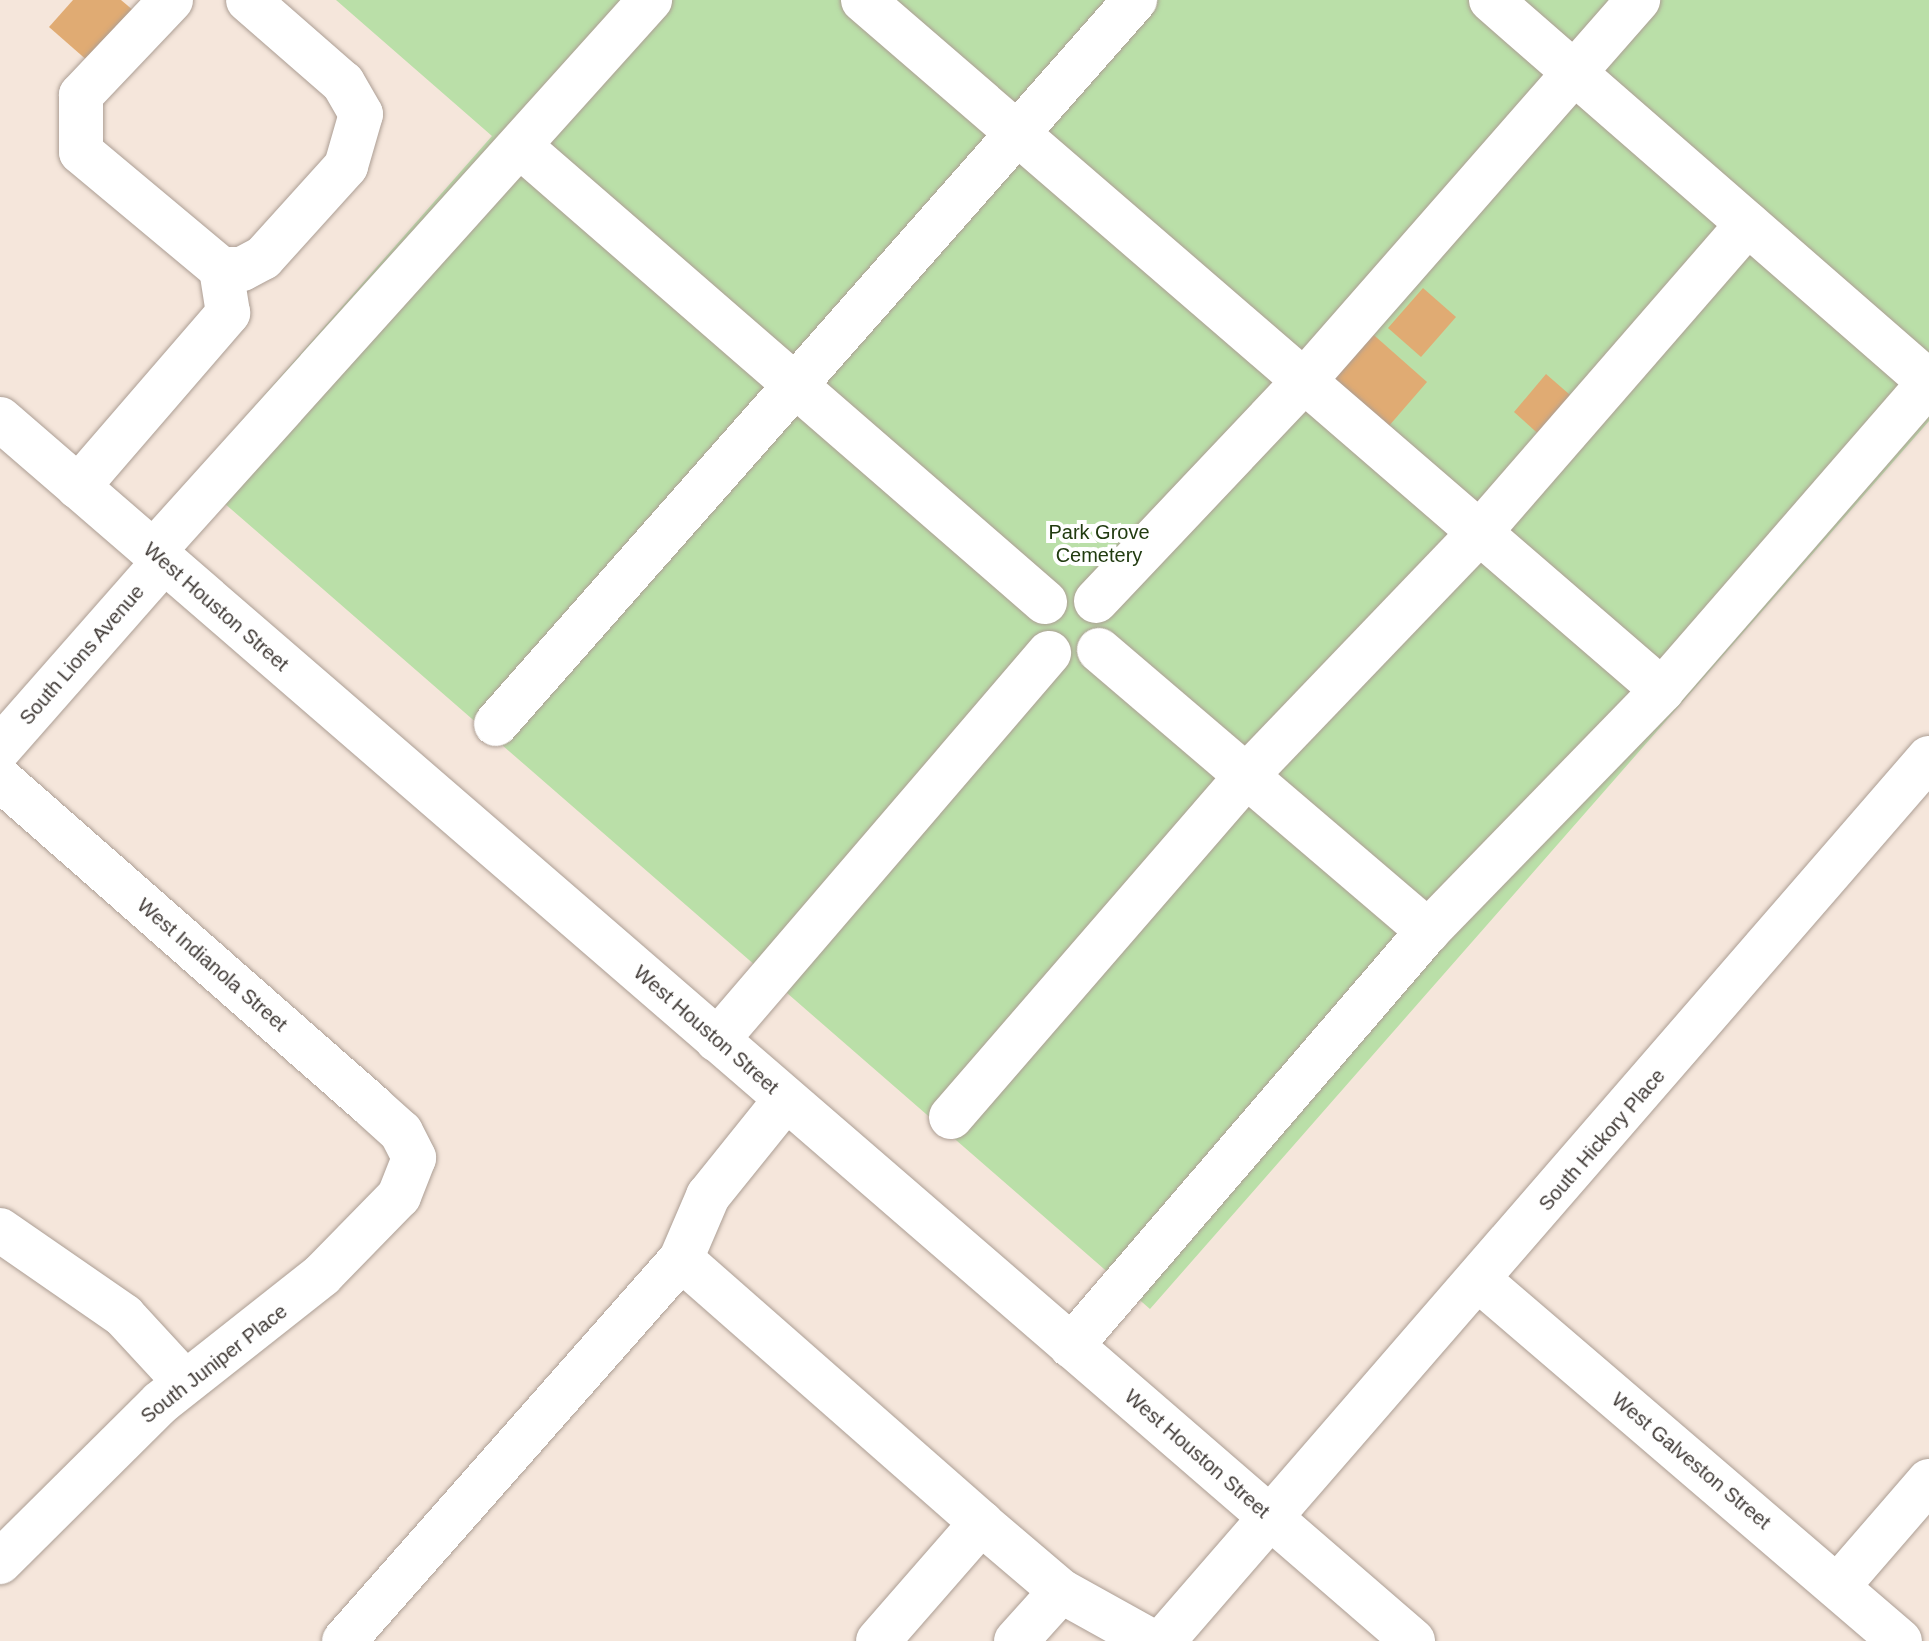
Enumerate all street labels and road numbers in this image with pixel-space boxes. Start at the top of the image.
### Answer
street label: West Houston Street [139,538,293,676]
street label: South Lions Avenue [14,580,150,730]
street label: West Indianola Street [132,893,292,1037]
street label: West Houston Street [629,961,783,1099]
street label: South Hickory Place [1534,1064,1670,1216]
street label: South Juniper Place [136,1299,292,1429]
street label: West Houston Street [1120,1385,1274,1523]
street label: West Galveston Street [1607,1388,1775,1534]

